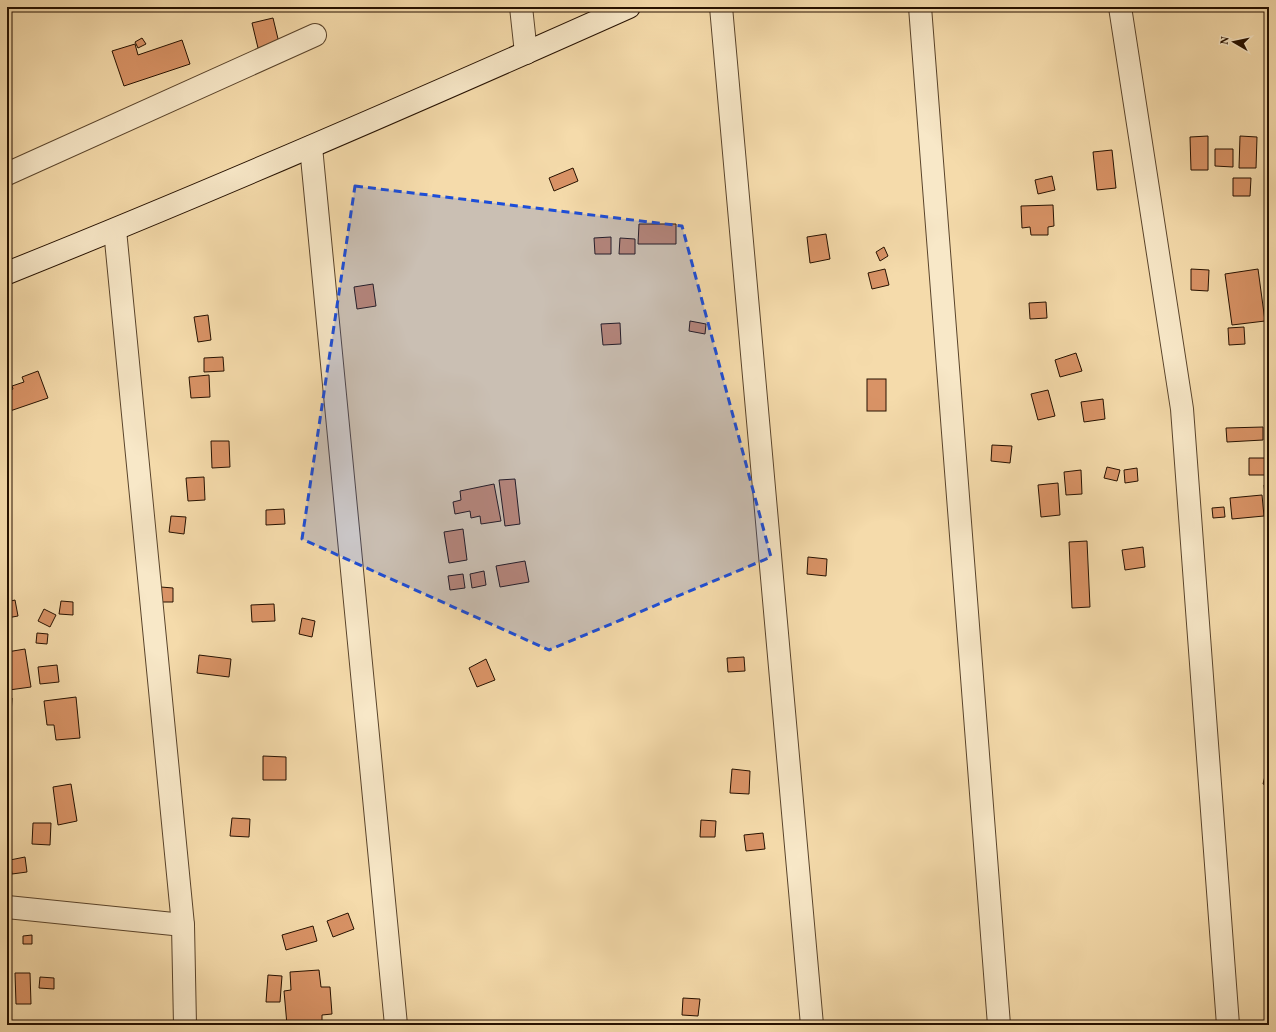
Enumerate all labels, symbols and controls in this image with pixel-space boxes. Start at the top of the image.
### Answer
north arrow [1214,22,1254,62]
text: N [1218,36,1234,46]

